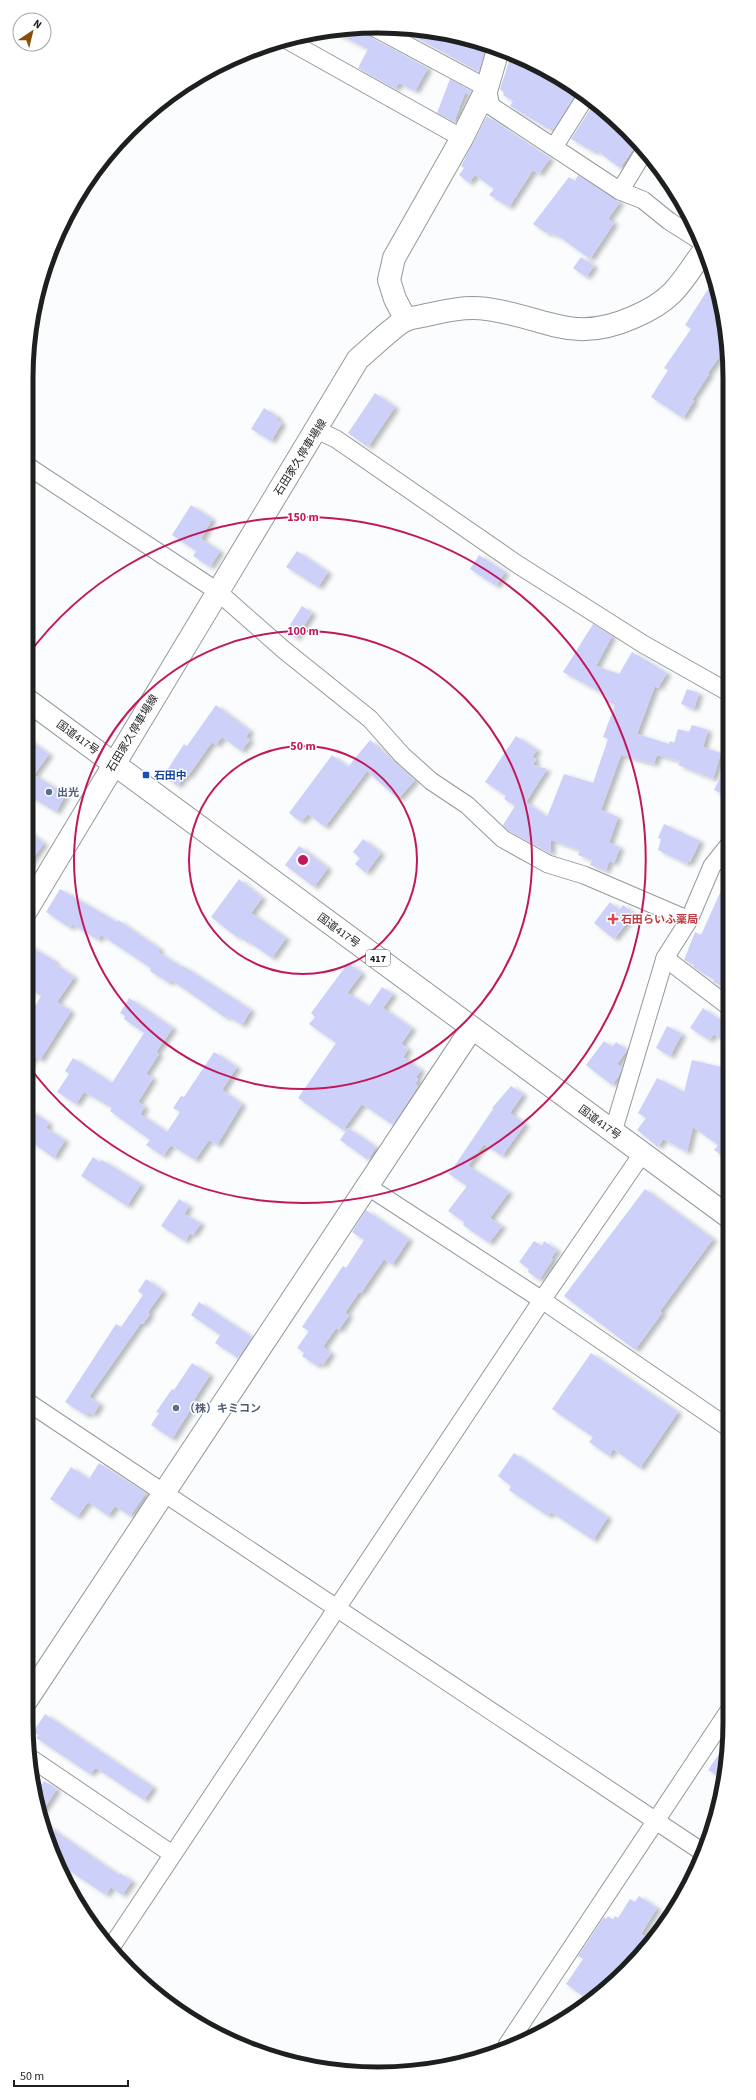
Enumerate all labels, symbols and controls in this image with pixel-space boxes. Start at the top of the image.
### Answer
north arrow [12,12,52,52]
text: N [30,16,45,32]
street label: 石田家久停車場線 [271,416,330,499]
text: 150 m [287,509,319,526]
text: 100 m [287,623,319,640]
street label: 石田家久停車場線 [103,692,162,775]
street label: 国道417号 [53,717,102,758]
text: 50 m [290,738,316,755]
place label: 石田中 [154,768,187,783]
marker: 石田中 [141,770,151,780]
place label: 出光 [57,785,79,800]
marker: 出光 [44,787,54,797]
centre of rings [296,853,310,867]
street label: 国道417号 [314,910,363,951]
place label: 石田らいふ薬局 [621,912,698,927]
marker: 石田らいふ薬局 [608,914,618,924]
road number: 417 [366,950,390,966]
street label: 国道417号 [575,1102,624,1143]
place label: （株）キミコン [184,1401,261,1416]
marker: （株）キミコン [171,1403,181,1413]
scale bar [14,2062,128,2088]
text: 50 m [20,2068,44,2085]

